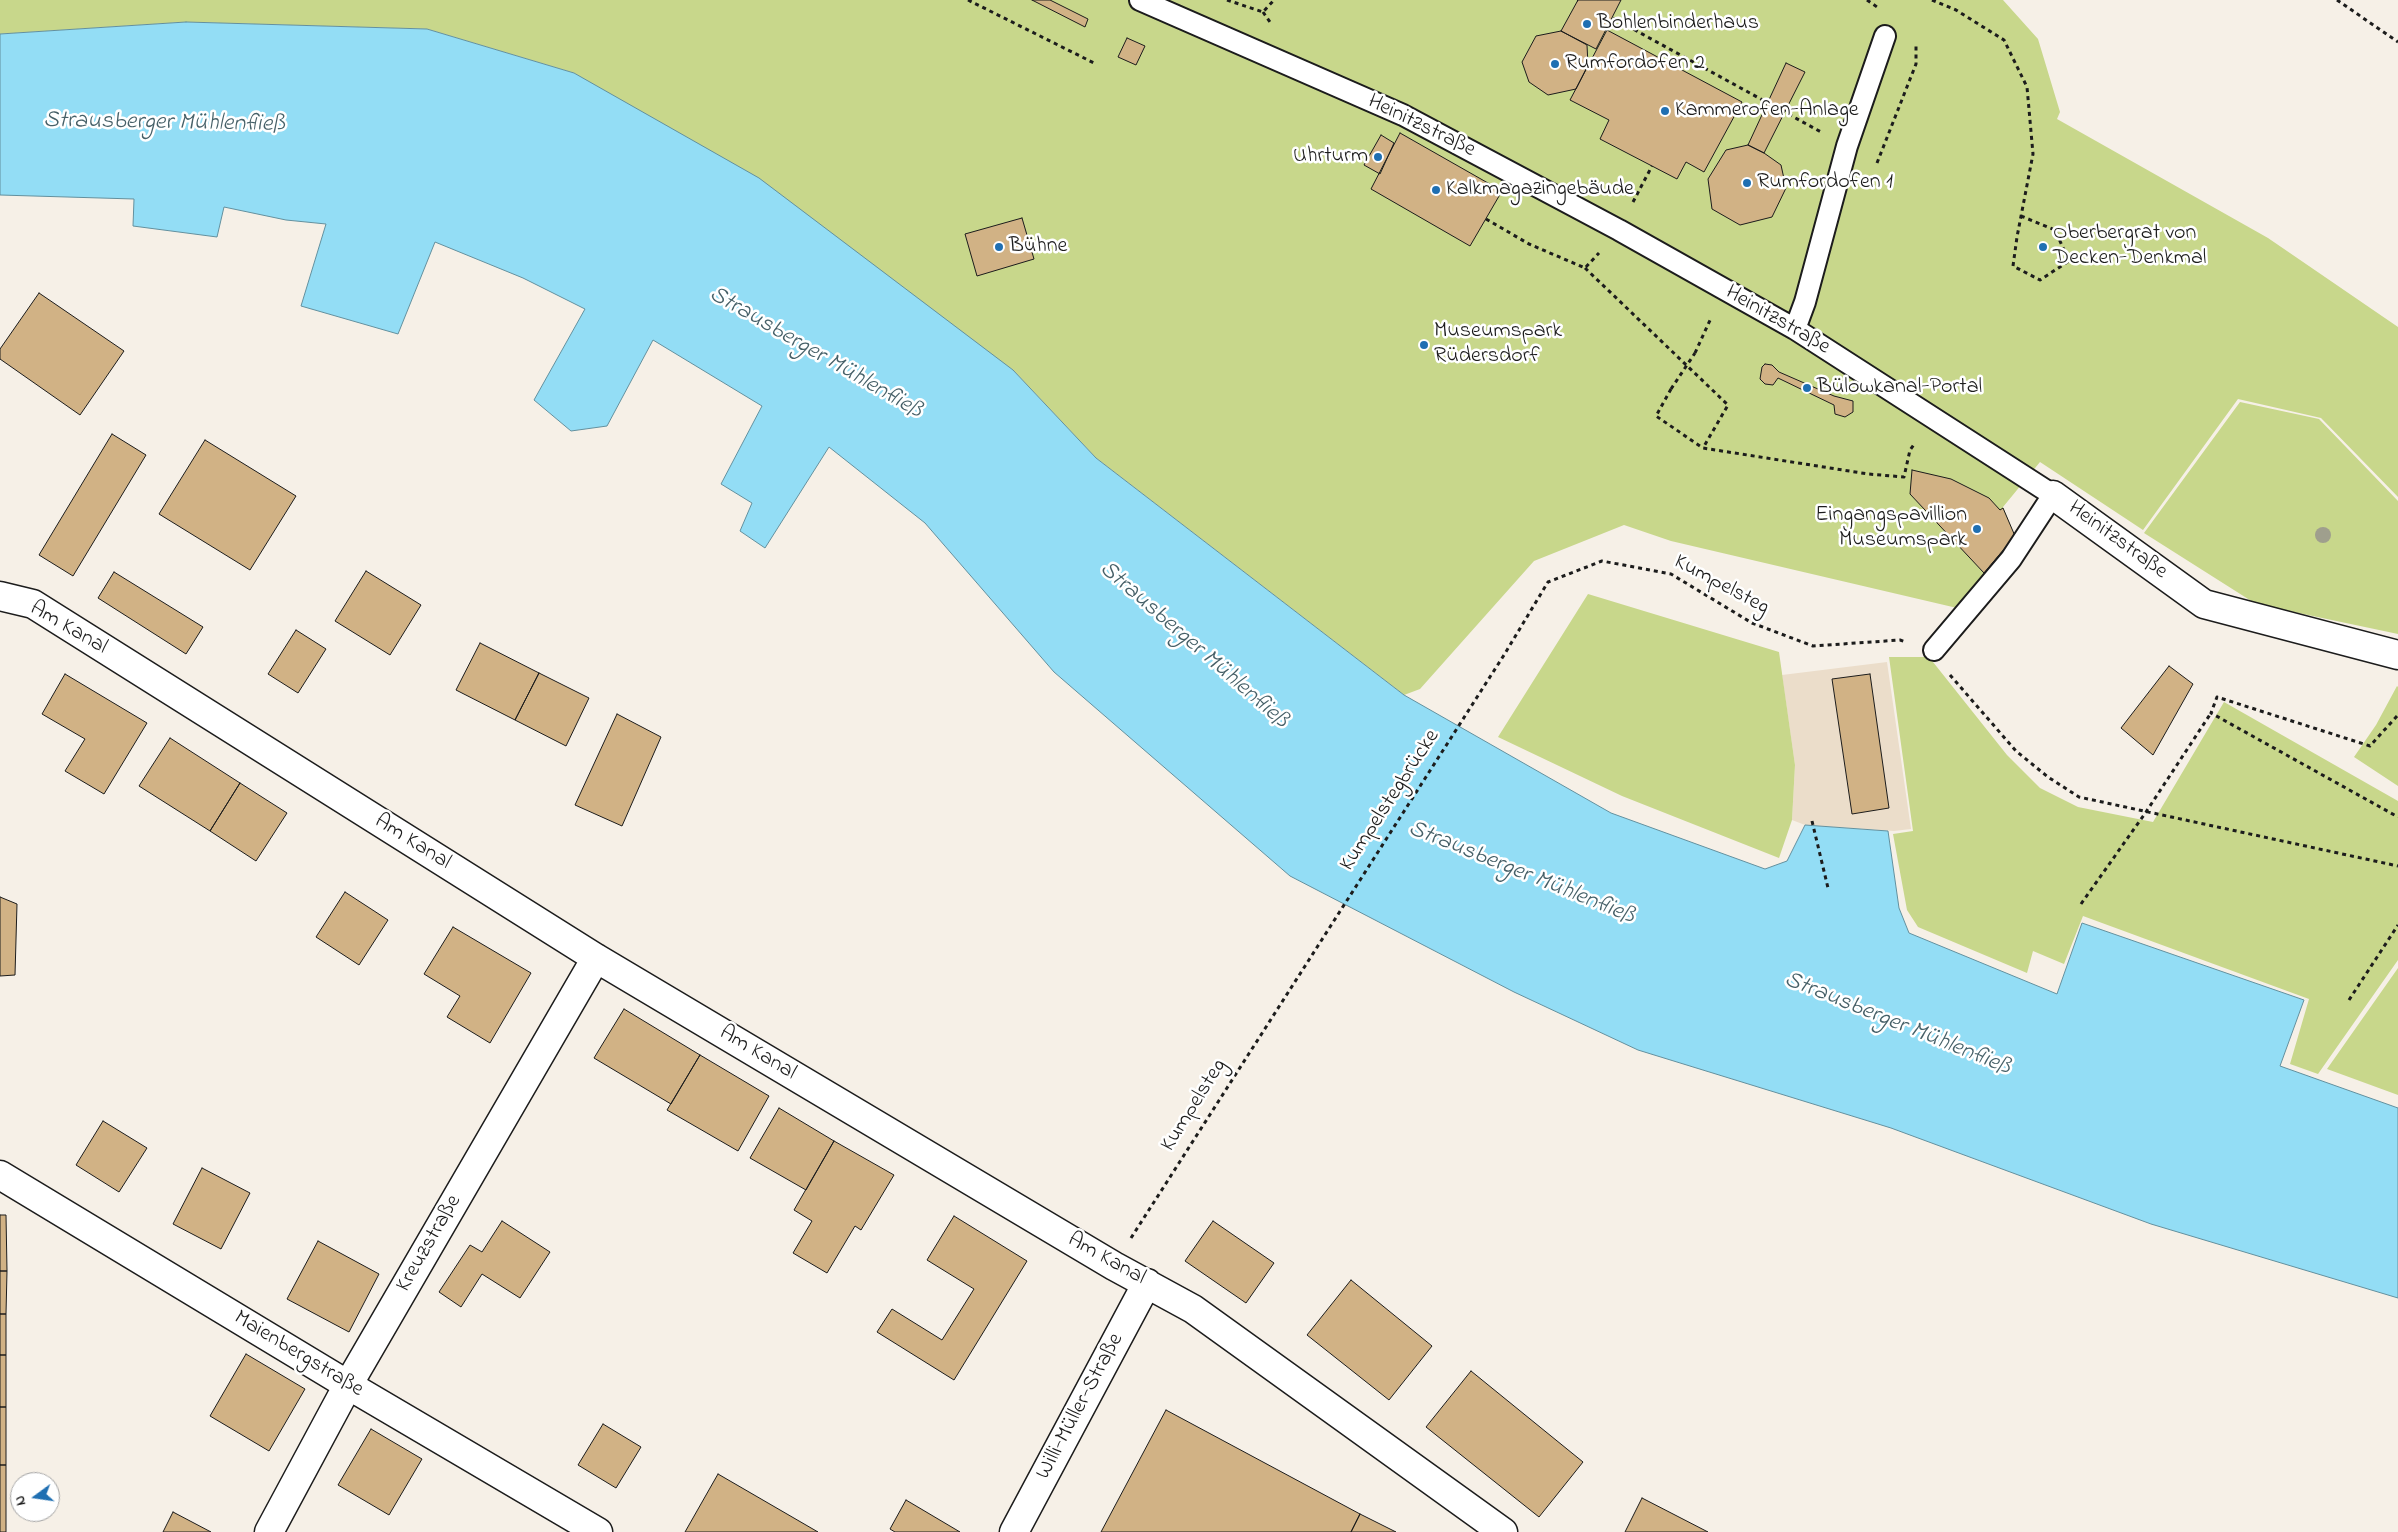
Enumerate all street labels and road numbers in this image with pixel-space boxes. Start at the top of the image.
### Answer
street label: Heinitzstraße [1363,90,1479,164]
street label: Heinitzstraße [1720,280,1834,362]
street label: Heinitzstraße [2062,496,2172,586]
street label: Kumpelsteg [1669,550,1773,622]
street label: Am Kanal [25,596,111,662]
street label: Kumpelstegbrücke [1335,725,1447,877]
street label: Am Kanal [369,809,455,877]
street label: Am Kanal [714,1021,800,1087]
street label: Kumpelsteg [1156,1055,1234,1157]
street label: Kreuzstraße [392,1191,468,1297]
street label: Am Kanal [1062,1228,1150,1292]
street label: Maienbergstraße [228,1306,368,1404]
street label: Willi-Müller-Straße [1031,1330,1131,1484]

